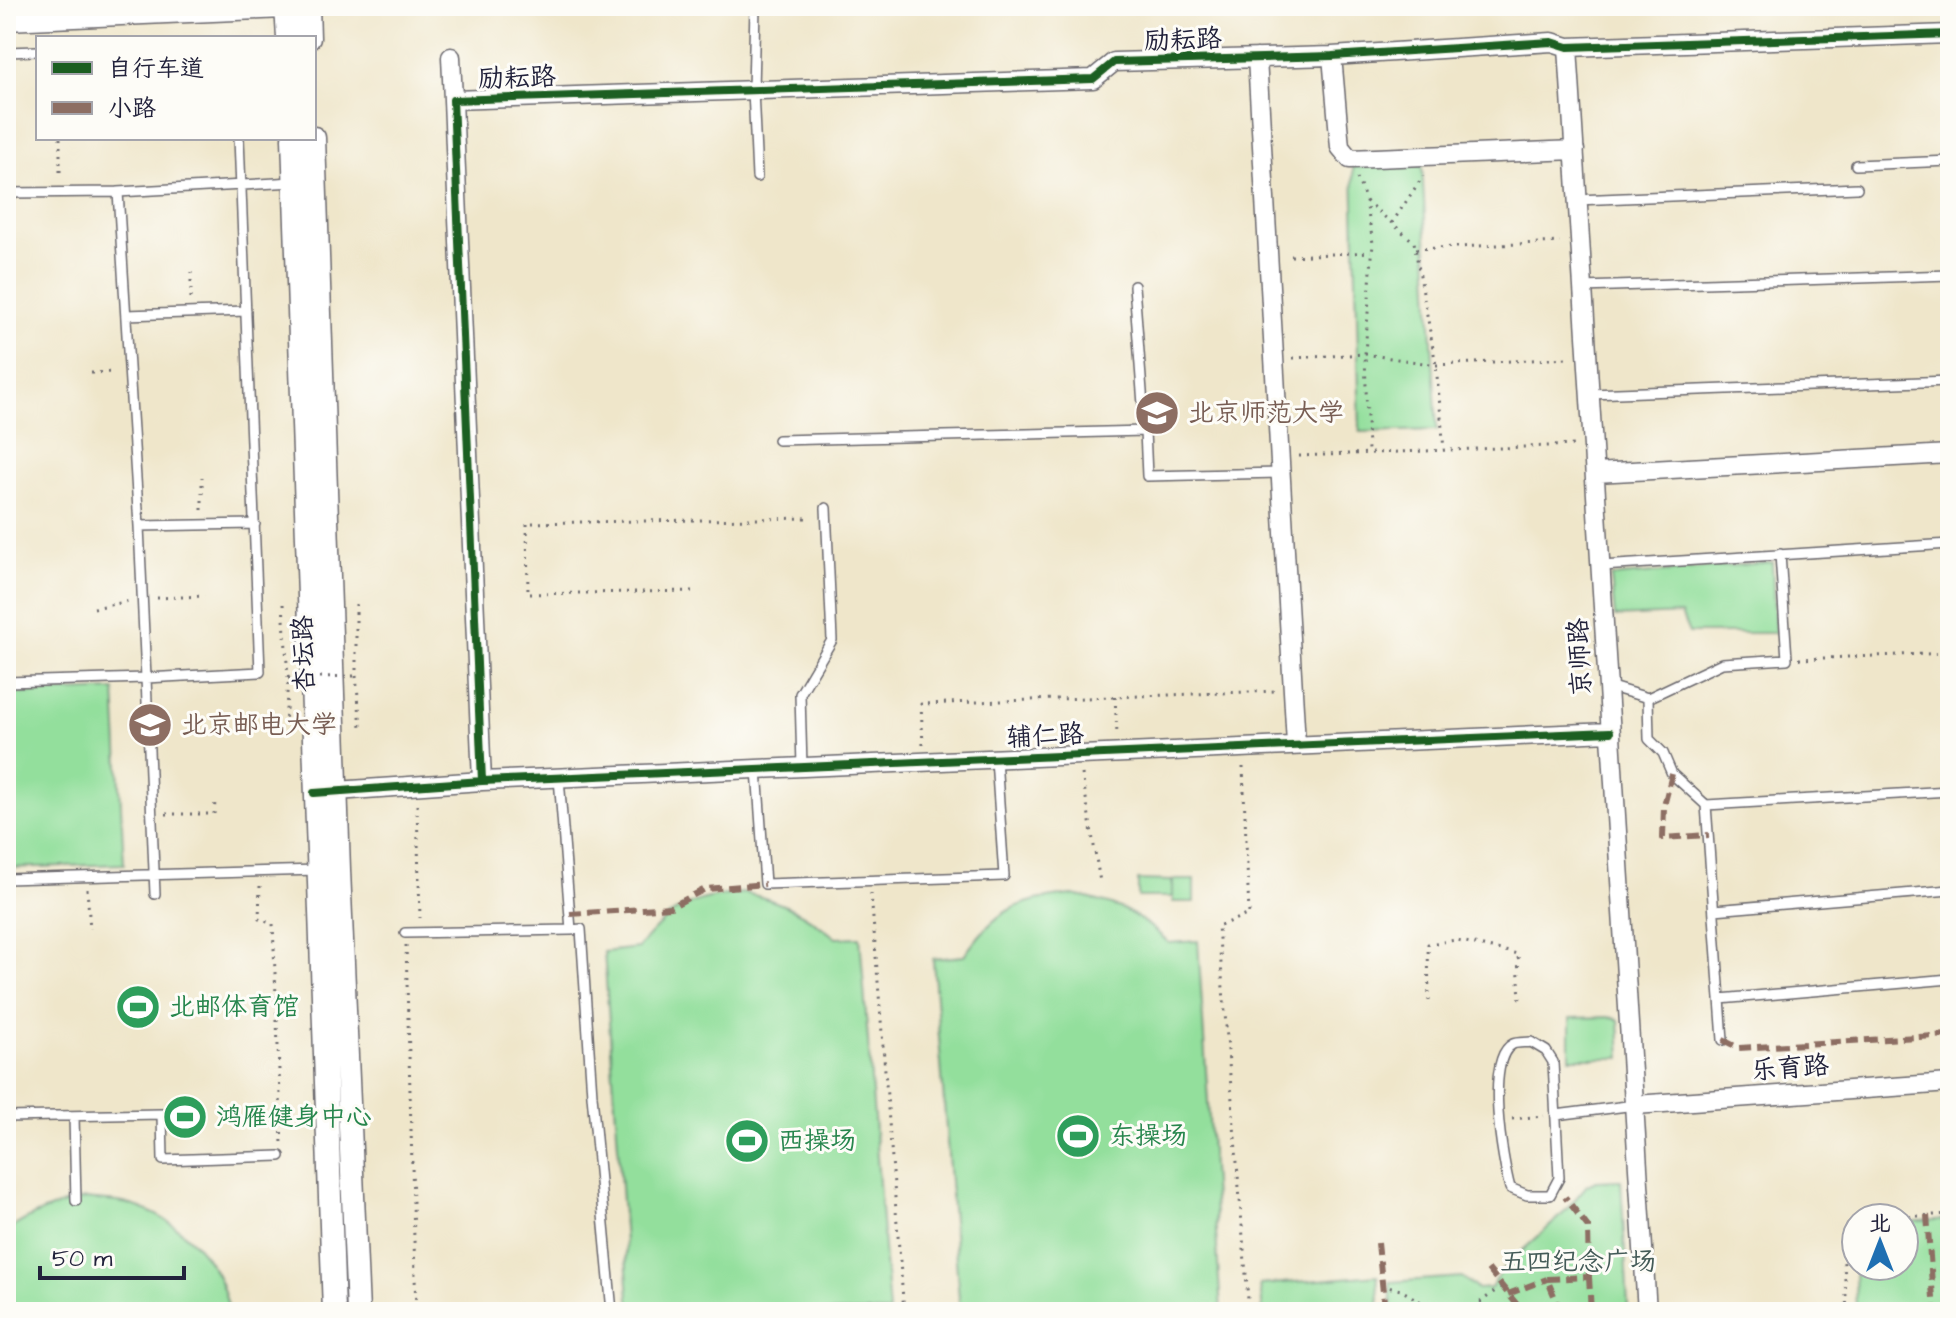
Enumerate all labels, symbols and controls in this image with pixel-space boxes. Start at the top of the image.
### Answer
street label: 励耘路 [1143,21,1223,59]
legend [36,36,316,140]
text: 自行车道 [108,52,204,86]
street label: 励耘路 [477,59,557,97]
text: 小路 [108,92,156,126]
school or university icon: 北京师范大学 [1133,389,1181,437]
place label: 北京师范大学 [1188,395,1344,431]
street label: 杏坛路 [285,614,323,694]
street label: 京师路 [1560,617,1600,697]
school or university icon: 北京邮电大学 [126,701,174,749]
place label: 北京邮电大学 [181,707,337,743]
street label: 辅仁路 [1005,716,1085,756]
sports icon: 北邮体育馆 [114,983,162,1031]
place label: 北邮体育馆 [169,989,299,1025]
street label: 乐育路 [1750,1047,1830,1089]
sports icon: 鸿雁健身中心 [161,1093,209,1141]
place label: 鸿雁健身中心 [216,1099,372,1135]
sports icon: 东操场 [1054,1112,1102,1160]
sports icon: 西操场 [723,1117,771,1165]
place label: 东操场 [1109,1118,1187,1154]
place label: 西操场 [778,1123,856,1159]
north arrow [1840,1202,1920,1282]
text: 北 [1869,1208,1891,1239]
scale bar [40,1230,184,1280]
text: 50 m [52,1242,113,1276]
park label: 五四纪念广场 [1500,1244,1656,1280]

